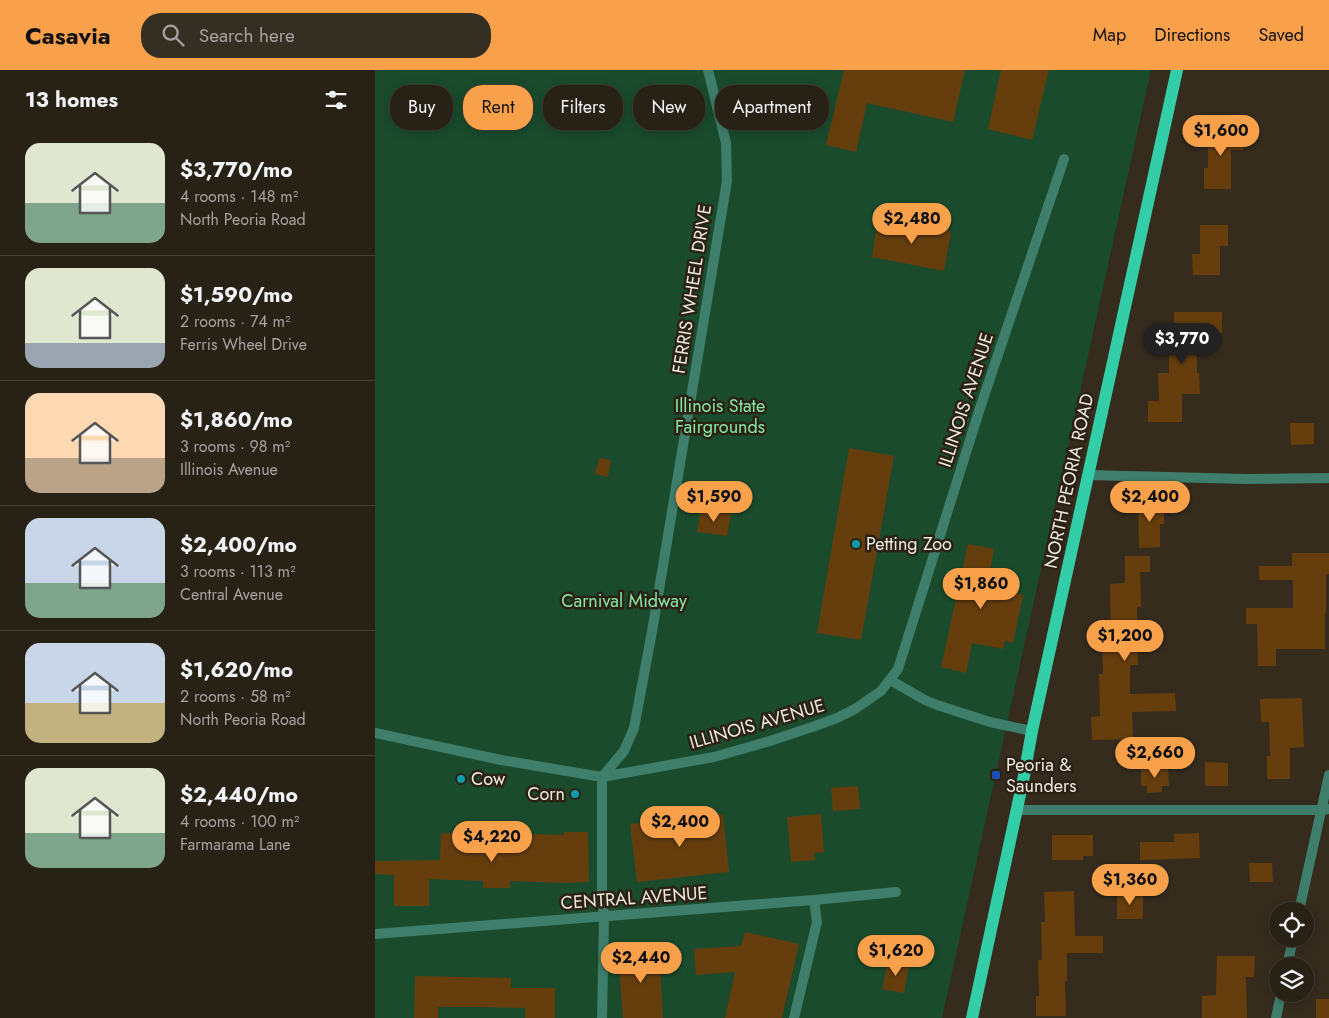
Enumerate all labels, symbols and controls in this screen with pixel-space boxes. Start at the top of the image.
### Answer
search box [141,13,491,58]
text: Casavia [25,18,111,53]
icon: search [159,21,187,49]
text: Search here [199,22,295,49]
text: Map [1093,22,1126,48]
text: Directions [1154,22,1230,48]
text: Saved [1258,22,1304,48]
text: 13 homes [25,85,118,115]
chip: Buy [390,85,453,130]
chip: Rent [463,85,533,130]
chip: Filters [543,85,623,130]
chip: New [633,85,705,130]
chip: Apartment [715,85,829,130]
icon: filters [322,86,350,114]
pin: $1,600 [1180,114,1262,157]
text: $1,600 [1193,119,1249,142]
text: $3,770/mo [180,155,293,185]
icon: home [65,163,125,223]
text: 4 rooms · 148 m² [180,185,298,208]
street label: FERRIS WHEEL DRIVE [666,202,718,376]
pin: $2,480 [871,202,953,245]
text: $2,480 [883,207,941,230]
text: North Peoria Road [180,208,306,231]
text: $1,590/mo [180,280,293,310]
icon: home [65,288,125,348]
text: 2 rooms · 74 m² [180,310,291,333]
pin: $3,770 [1141,322,1223,365]
text: $3,770 [1155,327,1209,350]
street label: ILLINOIS AVENUE [932,329,1000,471]
text: Ferris Wheel Drive [180,333,307,356]
street label: NORTH PEORIA ROAD [1038,391,1100,571]
park label: Illinois State Fairgrounds [675,393,765,440]
text: $1,860/mo [180,405,293,435]
icon: home [65,413,125,473]
text: 3 rooms · 98 m² [180,435,290,458]
text: Illinois Avenue [180,458,278,481]
pin: $1,590 [673,480,755,523]
pin: $2,400 [1109,480,1191,523]
text: $1,590 [687,485,741,508]
text: $2,400 [1121,485,1179,508]
text: $2,400/mo [180,530,297,560]
place label: Petting Zoo [866,531,952,557]
icon: home [65,538,125,598]
marker: Petting Zoo [850,538,862,550]
text: 3 rooms · 113 m² [180,560,296,583]
pin: $1,860 [940,568,1022,610]
text: $1,860 [954,572,1008,595]
text: Central Avenue [180,583,283,606]
park label: Carnival Midway [561,588,687,614]
pin: $1,200 [1084,620,1166,662]
text: $1,200 [1098,624,1152,647]
text: $1,620/mo [180,655,293,685]
icon: home [65,663,125,723]
text: 2 rooms · 58 m² [180,685,291,708]
street label: ILLINOIS AVENUE [686,692,828,756]
text: North Peoria Road [180,708,306,731]
pin: $2,660 [1114,736,1196,779]
text: $2,660 [1126,741,1184,764]
place label: Peoria & Saunders [1006,752,1076,799]
place label: Cow [471,766,506,792]
marker: Peoria & Saunders [990,769,1002,781]
marker: Cow [455,773,467,785]
text: $2,440/mo [180,780,298,810]
place label: Corn [527,781,565,807]
icon: home [65,788,125,848]
marker: Corn [569,788,581,800]
pin: $2,400 [639,806,721,848]
text: 4 rooms · 100 m² [180,810,299,833]
text: $2,400 [651,810,709,833]
pin: $4,220 [451,820,533,863]
text: $4,220 [463,825,521,848]
text: Farmarama Lane [180,833,291,856]
pin: $1,360 [1089,864,1171,906]
text: $1,360 [1103,868,1157,891]
street label: CENTRAL AVENUE [560,880,708,916]
map controls [1269,902,1314,1002]
button: locate [1269,902,1314,947]
pin: $1,620 [855,934,937,977]
text: $1,620 [868,939,924,962]
pin: $2,440 [600,942,682,984]
text: $2,440 [612,946,670,969]
button: layers [1269,957,1314,1002]

